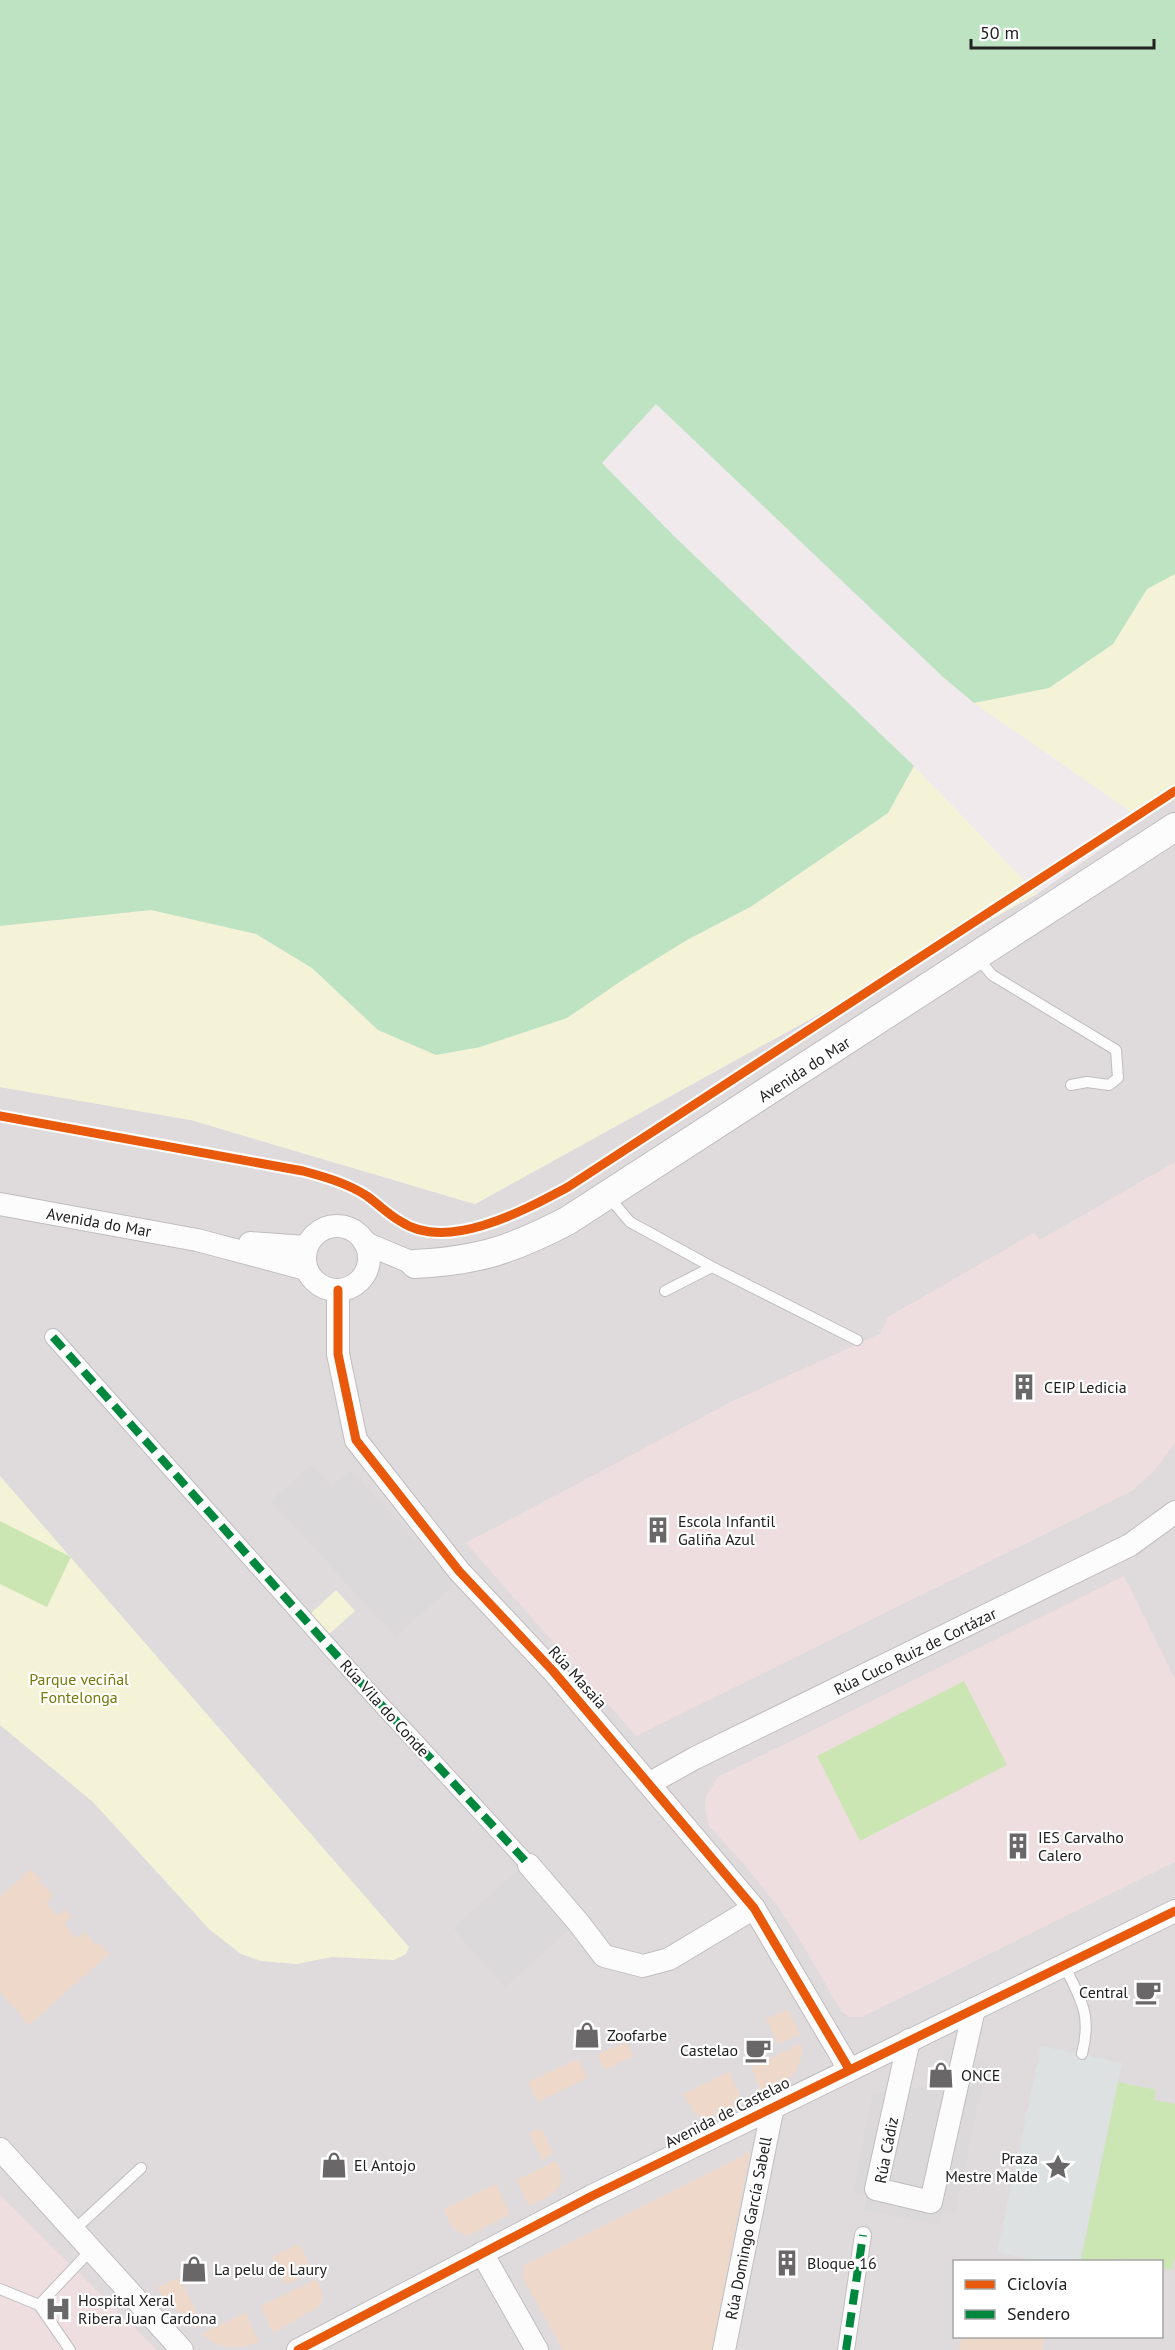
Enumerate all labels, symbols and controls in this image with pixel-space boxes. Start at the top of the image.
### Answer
scale bar [971,12,1154,50]
text: 50 m [980,21,1019,44]
street label: Avenida do Mar [754,1031,854,1106]
street label: Avenida do Mar [45,1203,153,1241]
building icon: CEIP Ledicia [1009,1372,1039,1402]
place label: CEIP Ledicia [1044,1377,1127,1397]
place label: Escola Infantil Galiña Azul [678,1511,776,1549]
building icon: Escola Infantil Galiña Azul [643,1515,673,1545]
street label: Rúa Cuco Ruiz de Cortázar [830,1603,1000,1699]
street label: Rúa Masaia [545,1641,611,1713]
street label: Rúa Vila do Conde [336,1655,434,1761]
park label: Parque veciñal Fontelonga [29,1669,129,1707]
place label: IES Carvalho Calero [1038,1827,1124,1865]
building icon: IES Carvalho Calero [1003,1831,1033,1861]
cafe icon: Central [1133,1977,1163,2007]
place label: Central [1079,1982,1128,2002]
shop icon: Zoofarbe [572,2020,602,2050]
place label: Zoofarbe [607,2025,667,2045]
cafe icon: Castelao [743,2035,773,2065]
place label: Castelao [680,2040,738,2060]
shop icon: ONCE [926,2060,956,2090]
place label: ONCE [961,2065,1000,2085]
street label: Avenida de Castelao [661,2072,793,2152]
street label: Rúa Cádiz [870,2115,902,2185]
street label: Rúa Domingo García Sabell [720,2134,776,2321]
place label: Praza Mestre Malde [945,2148,1038,2186]
shop icon: El Antojo [319,2150,349,2180]
place icon: Praza Mestre Malde [1043,2152,1073,2182]
place label: El Antojo [354,2155,416,2175]
building icon: Bloque 16 [772,2248,802,2278]
place label: Bloque 16 [807,2253,877,2273]
shop icon: La pelu de Laury [179,2254,209,2284]
place label: La pelu de Laury [214,2259,327,2279]
legend [953,2260,1163,2338]
text: Ciclovía [1007,2272,1067,2295]
place label: Hospital Xeral Ribera Juan Cardona [78,2290,217,2328]
hospital icon: Hospital Xeral Ribera Juan Cardona [43,2294,73,2324]
text: Sendero [1007,2302,1070,2325]

